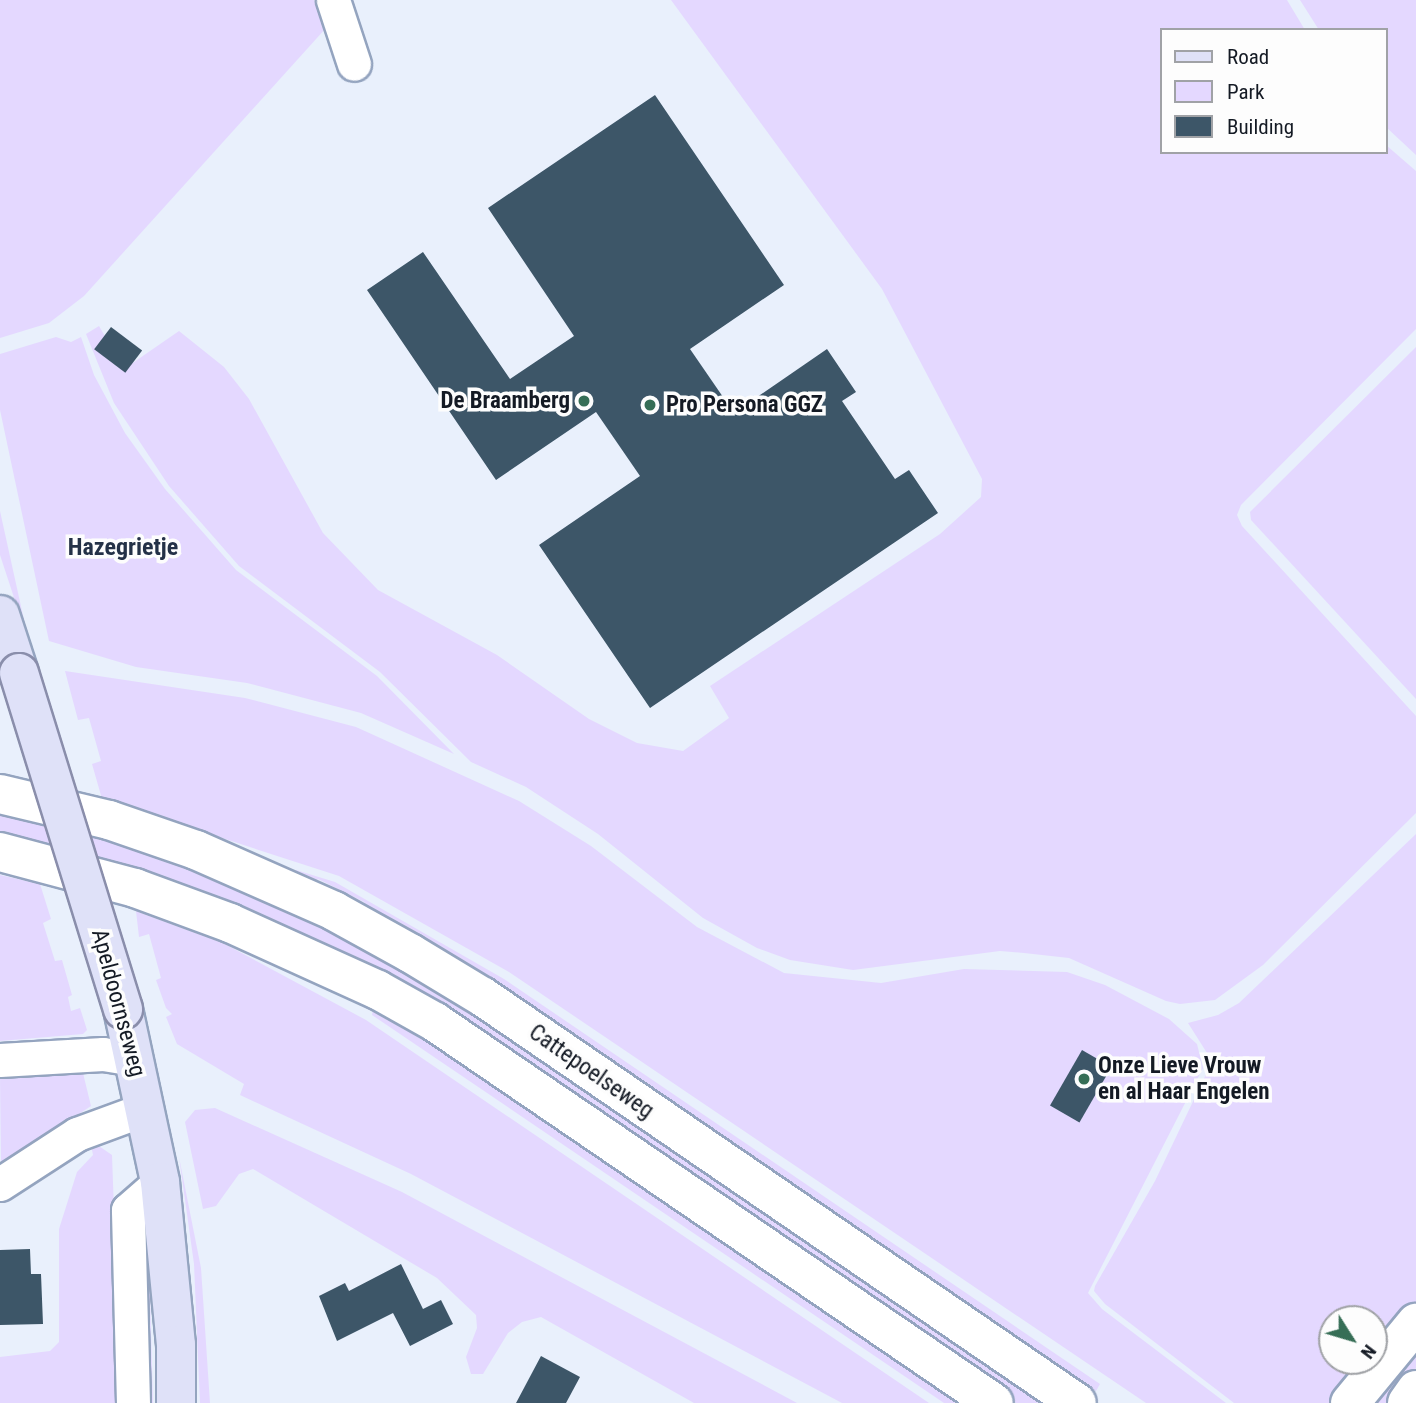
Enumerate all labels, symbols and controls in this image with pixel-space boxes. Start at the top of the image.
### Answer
legend [1160,28,1388,154]
text: Road [1227,45,1269,69]
text: Park [1227,80,1264,104]
text: Building [1227,115,1294,139]
place label: De Braamberg [440,387,570,415]
place label: Pro Persona GGZ [666,391,823,419]
marker: De Braamberg [576,393,592,409]
marker: Pro Persona GGZ [640,395,660,415]
district label: Hazegrietje [68,534,178,562]
street label: Apeldoornseweg [85,926,151,1080]
street label: Cattepoelseweg [523,1019,659,1125]
place label: Onze Lieve Vrouw en al Haar Engelen [1098,1052,1270,1106]
marker: Onze Lieve Vrouw en al Haar Engelen [1076,1071,1092,1087]
north arrow [1318,1305,1388,1375]
text: N [1356,1340,1381,1363]

